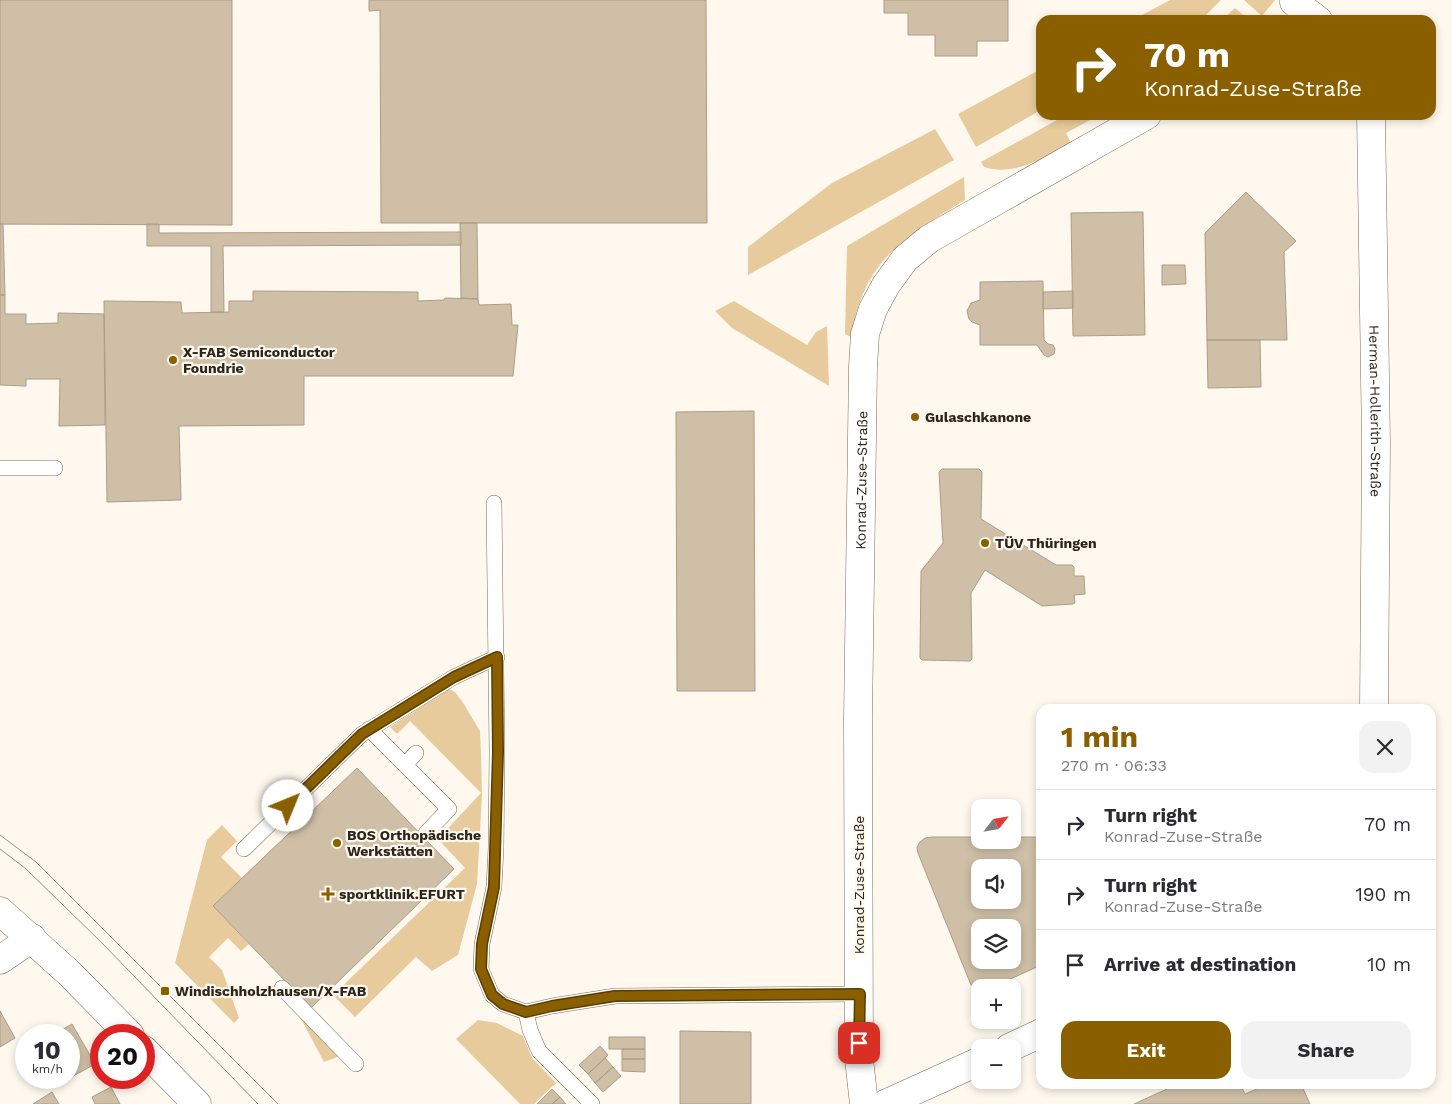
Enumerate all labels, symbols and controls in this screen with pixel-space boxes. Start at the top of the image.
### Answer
text: 70 m [1144,34,1230,76]
icon: right [1061,35,1126,100]
text: Konrad-Zuse-Straße [1144,76,1362,101]
street label: Herman-Hollerith-Straße [1366,325,1384,497]
place label: X-FAB Semiconductor Foundrie [183,344,335,376]
marker: X-FAB Semiconductor Foundrie [167,354,179,366]
place label: Gulaschkanone [925,409,1031,425]
street label: Konrad-Zuse-Straße [852,411,870,550]
marker: Gulaschkanone [909,411,921,423]
place label: TÜV Thüringen [995,535,1097,551]
marker: TÜV Thüringen [979,537,991,549]
text: 1 min [1061,719,1138,754]
button: close [1359,721,1411,773]
text: 270 m · 06:33 [1061,756,1167,775]
position arrow [261,779,313,831]
north arrow [971,799,1021,849]
map controls [971,799,1021,1089]
text: Turn right [1104,804,1197,827]
icon: right [1061,811,1089,839]
text: 70 m [1364,813,1411,836]
street label: Konrad-Zuse-Straße [851,816,867,954]
place label: BOS Orthopädische Werkstätten [347,827,481,859]
text: Konrad-Zuse-Straße [1104,827,1263,846]
marker: BOS Orthopädische Werkstätten [331,837,343,849]
button: sound [971,859,1021,909]
text: Turn right [1104,874,1197,897]
icon: right [1061,881,1089,909]
text: 190 m [1355,883,1411,906]
place label: sportklinik.EFURT [339,886,465,902]
marker: sportklinik.EFURT [321,887,335,901]
text: Konrad-Zuse-Straße [1104,897,1263,916]
button: layers [971,919,1021,969]
icon: arrive [1061,951,1089,979]
text: Arrive at destination [1104,953,1296,976]
text: 10 m [1367,953,1411,976]
button: + [971,979,1021,1029]
place label: Windischholzhausen/X-FAB [175,983,367,999]
marker: Windischholzhausen/X-FAB [159,985,171,997]
button: Exit [1061,1021,1231,1079]
button: Share [1241,1021,1411,1079]
pin [838,1022,880,1064]
speed limit sign: 20 [90,1024,155,1089]
icon: arrive [845,1029,873,1057]
text: 10 [34,1036,61,1065]
button: − [971,1039,1021,1089]
text: km/h [32,1062,63,1076]

